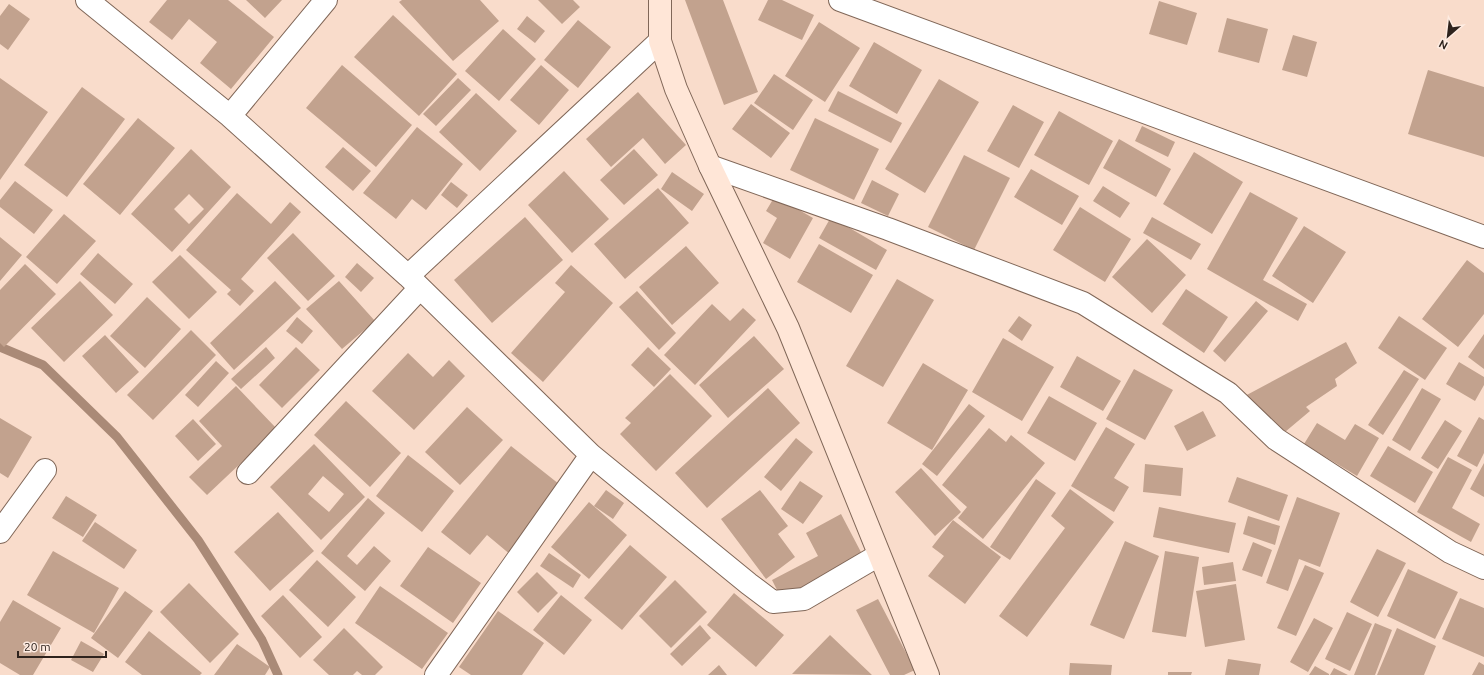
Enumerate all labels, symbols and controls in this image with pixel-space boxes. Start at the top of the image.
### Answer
north arrow [1428,16,1468,56]
text: N [1437,38,1450,52]
scale bar [18,633,106,659]
text: 20 m [24,640,51,653]

